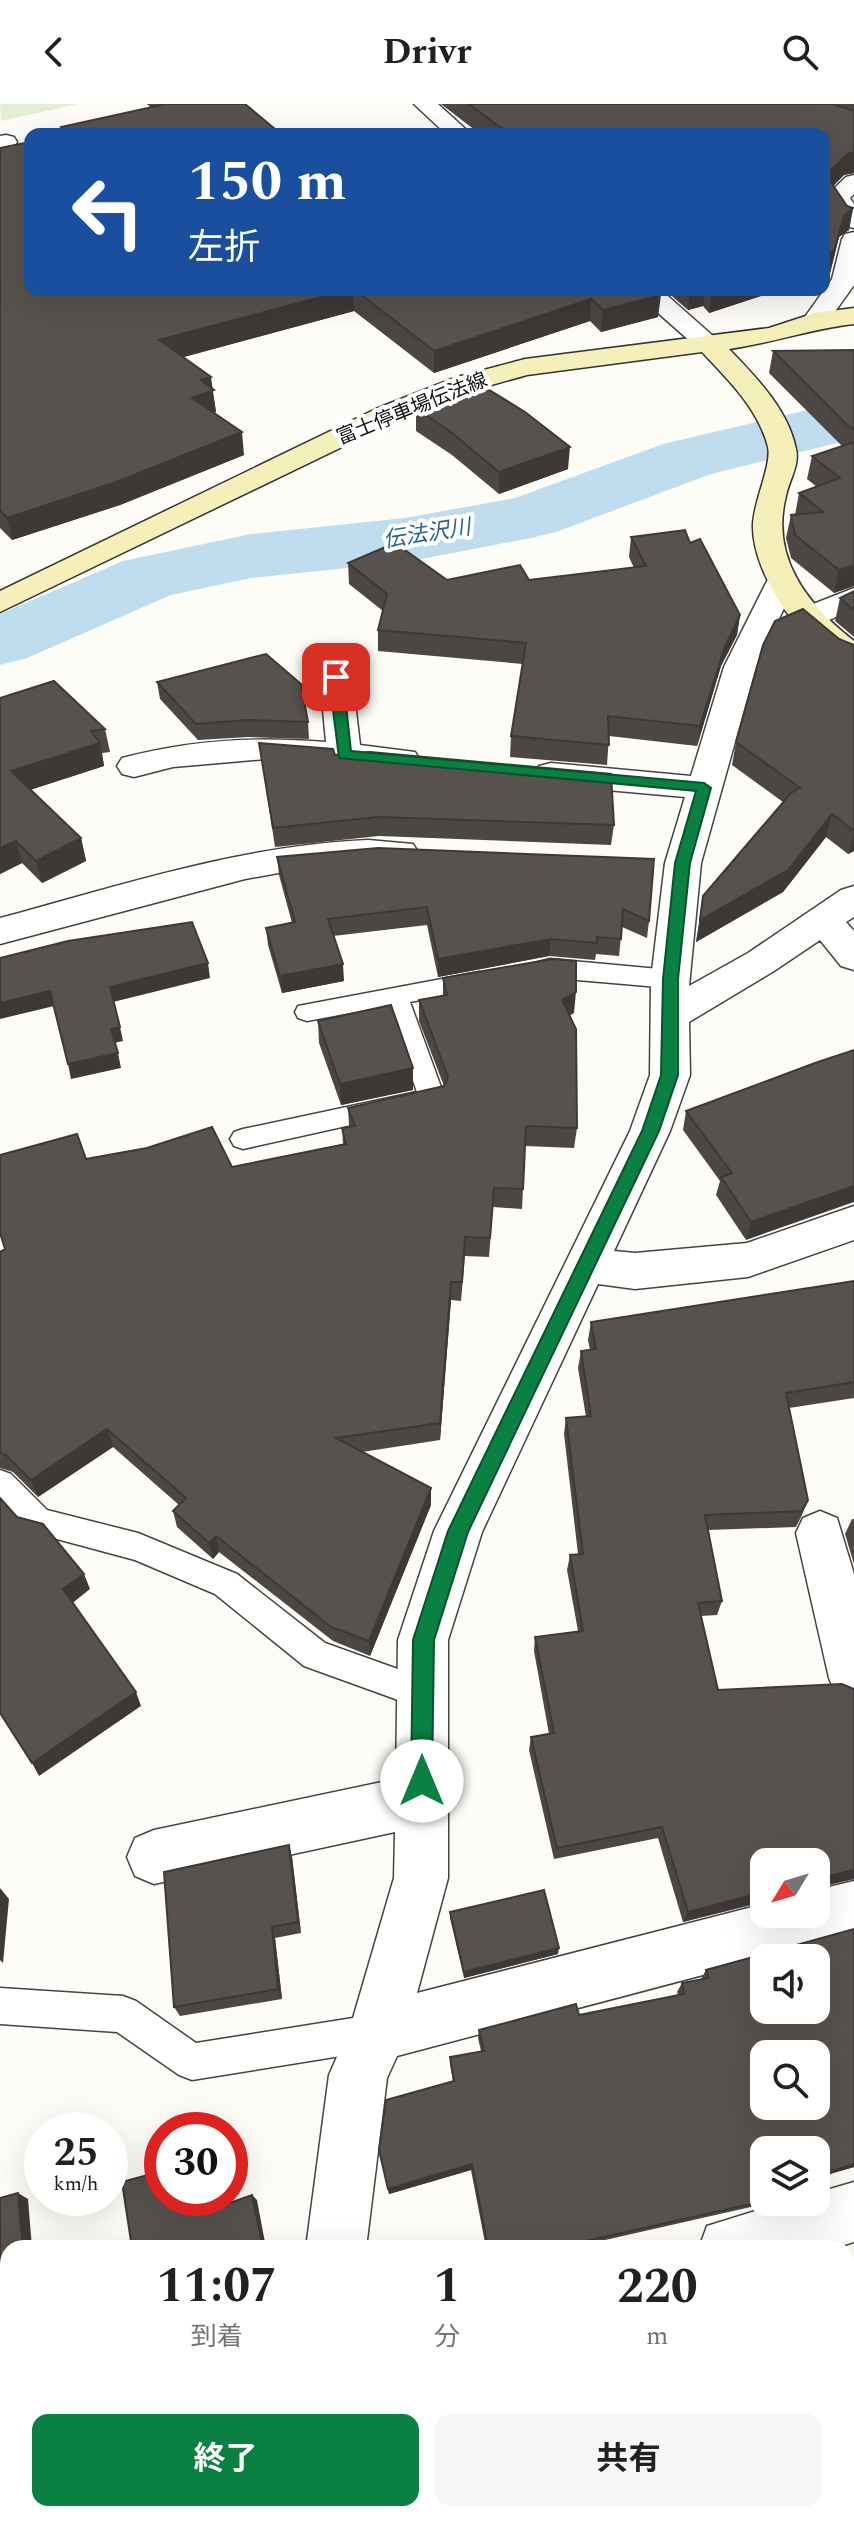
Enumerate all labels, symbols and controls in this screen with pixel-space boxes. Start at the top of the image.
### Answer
text: Drivr [382,25,472,80]
icon: back [32,30,76,74]
icon: search [778,30,822,74]
text: 150 m [188,140,347,225]
icon: left [56,160,160,264]
text: 左折 [188,221,260,276]
street label: 富士停車場伝法線 [332,365,492,453]
water label: 伝法沢川 [381,511,475,557]
pin [302,643,370,711]
icon: arrive [314,655,358,699]
position arrow [380,1739,464,1823]
north arrow [750,1848,830,1928]
map controls [750,1848,830,2216]
button: sound [750,1944,830,2024]
button: search [750,2040,830,2120]
speed limit sign: 30 [144,2112,248,2216]
text: 25 [54,2123,98,2184]
button: layers [750,2136,830,2216]
text: km/h [54,2169,99,2199]
text: 11:07 [156,2250,277,2323]
text: 1 [433,2250,460,2323]
text: 220 [617,2251,698,2324]
text: m [646,2316,668,2356]
text: 到着 [191,2317,243,2357]
text: 分 [434,2317,460,2357]
button: 終了 [32,2414,419,2506]
button: 共有 [435,2414,822,2506]

